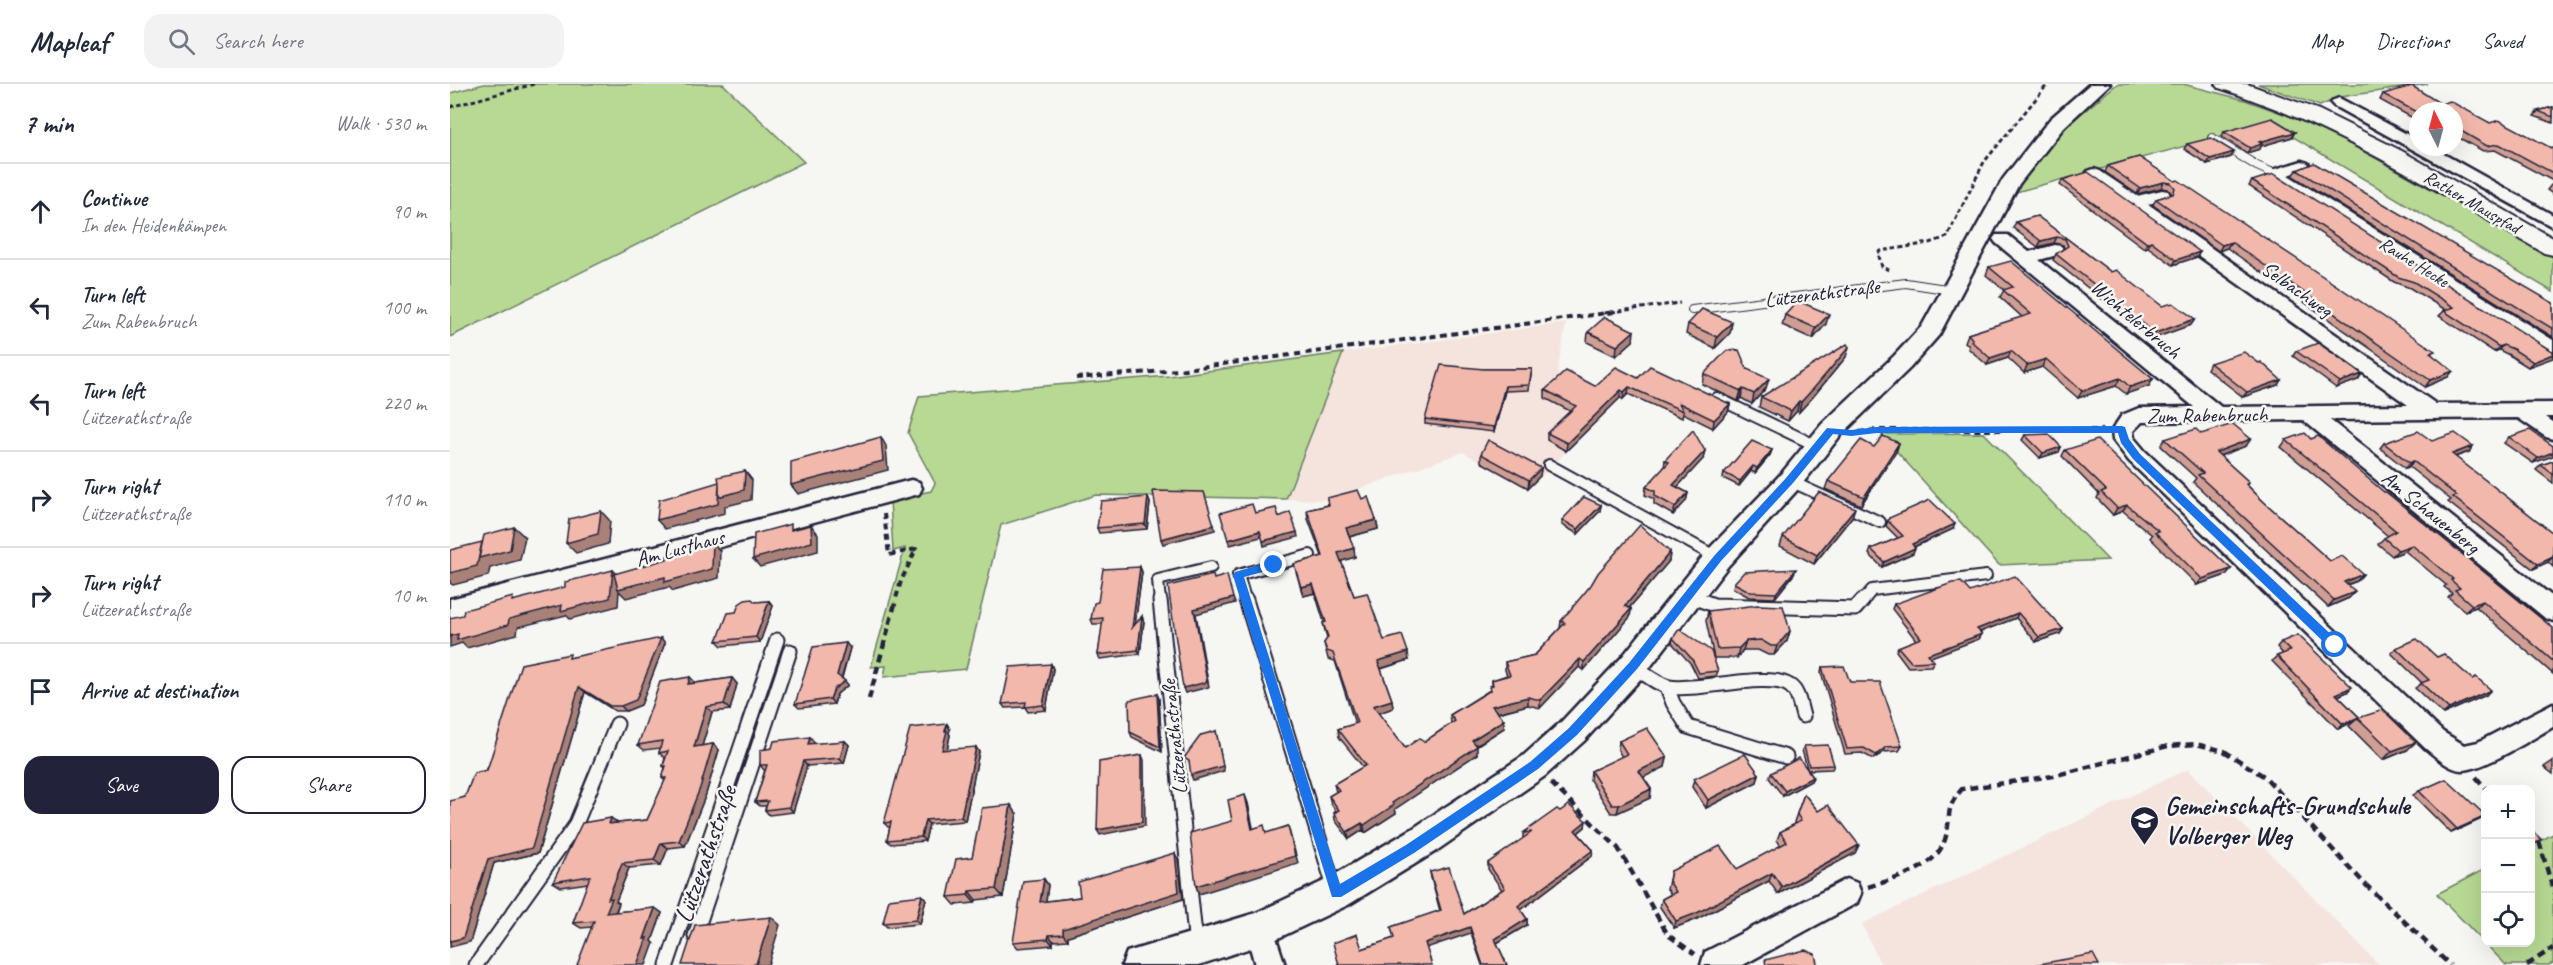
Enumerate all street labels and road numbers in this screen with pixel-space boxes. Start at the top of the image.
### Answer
street label: Rather Mauspfad [2420,166,2527,240]
street label: Rauhe Hecke [2375,232,2454,292]
street label: Selbachweg [2257,255,2339,324]
street label: Lützerathstraße [1763,273,1883,313]
street label: Wichtelerbruch [2086,274,2187,365]
street label: Zum Rabenbruch [2146,401,2269,429]
street label: Am Schauenberg [2377,465,2486,560]
street label: Am Lusthaus [633,523,729,572]
street label: Lützerathstraße [1155,676,1193,796]
street label: Lützerathstraße [667,779,745,927]

